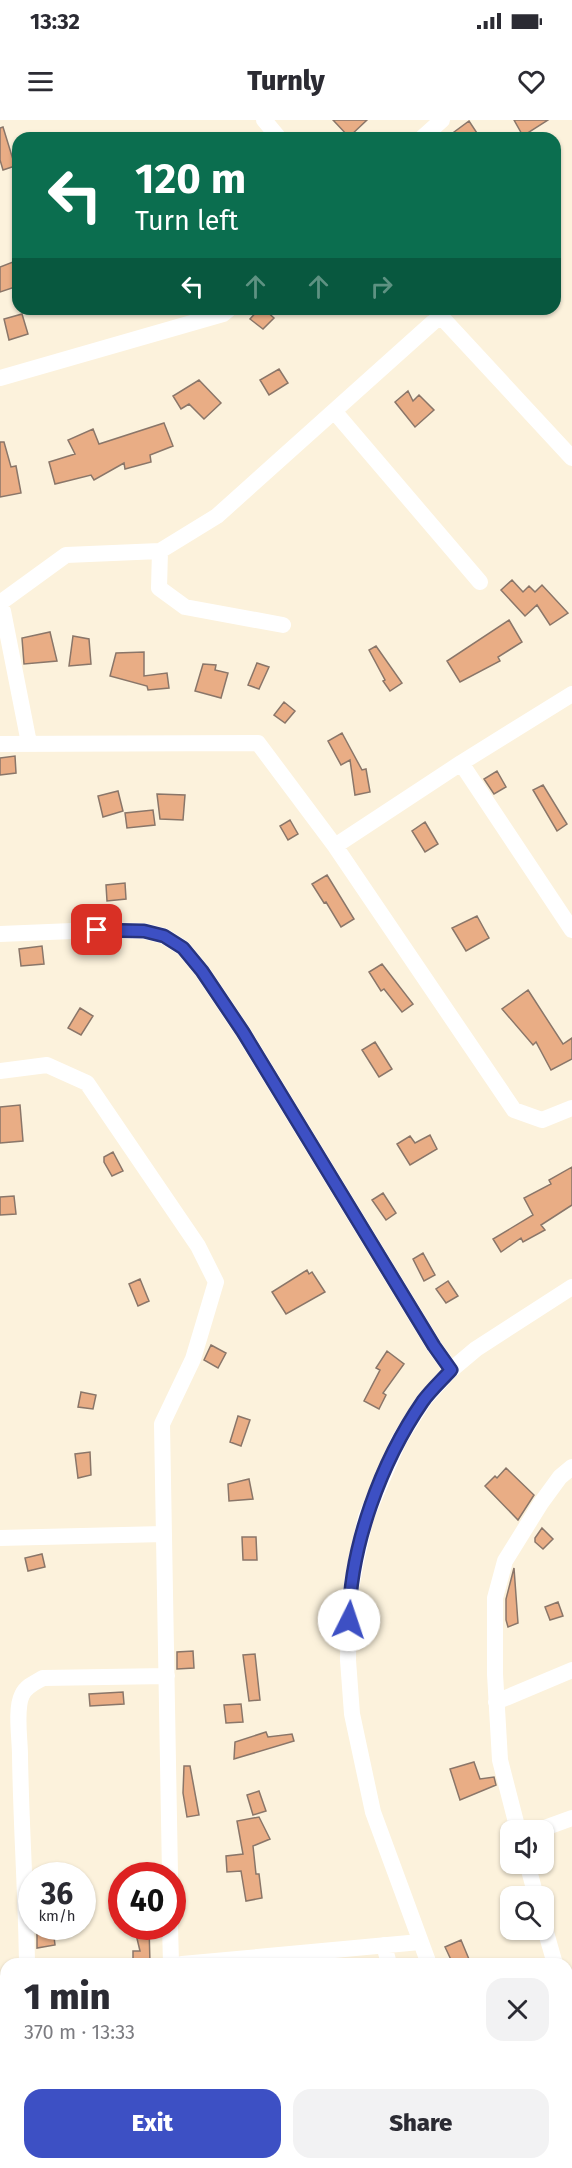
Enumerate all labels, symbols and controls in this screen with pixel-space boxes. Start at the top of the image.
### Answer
text: 13:32 [30,8,80,35]
icon: menu [24,65,57,98]
text: Turnly [247,65,325,97]
icon: heart [515,65,548,98]
text: 120 m [135,154,246,204]
icon: left [36,156,114,234]
text: Turn left [135,205,238,237]
icon: left [176,270,209,303]
icon: ahead [239,270,272,303]
icon: ahead [302,270,335,303]
icon: right [365,270,398,303]
pin [71,904,122,955]
icon: arrive [80,913,113,946]
position arrow [317,1588,381,1652]
map controls [500,1820,554,1940]
button: sound [500,1820,554,1874]
speed limit sign: 40 [108,1862,186,1940]
text: 36 [41,1876,73,1912]
button: search [500,1886,554,1940]
text: km/h [38,1907,76,1925]
text: 1 min [24,1975,110,2019]
button: close [486,1978,549,2041]
text: 370 m · 13:33 [24,2020,135,2044]
button: Exit [24,2089,281,2158]
button: Share [293,2089,549,2158]

